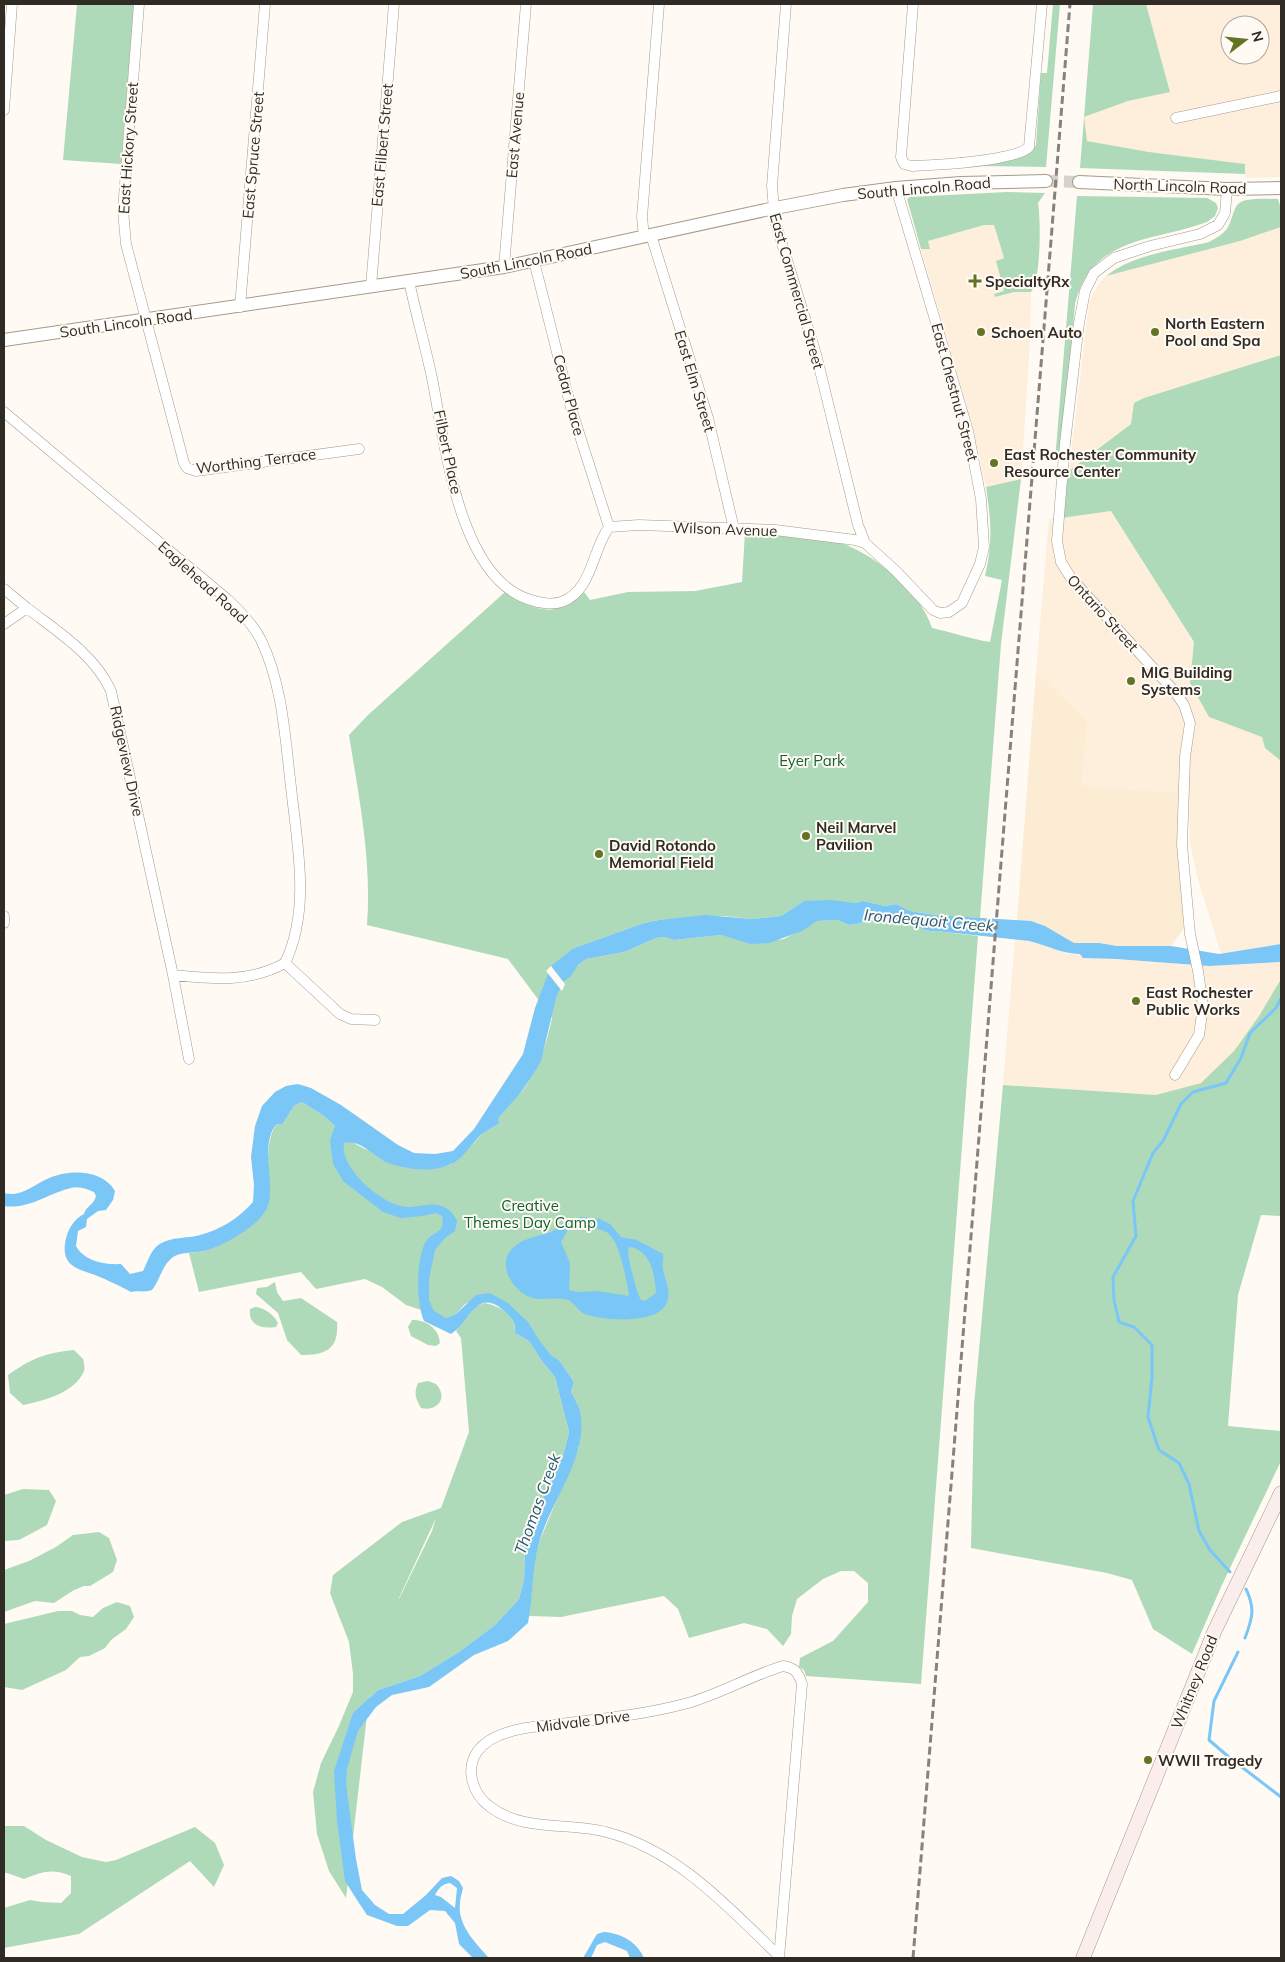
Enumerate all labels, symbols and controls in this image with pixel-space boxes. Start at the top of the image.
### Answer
north arrow [1220,15,1270,65]
text: N [1247,29,1268,44]
street label: East Hickory Street [114,81,142,215]
street label: East Filbert Street [367,83,397,207]
street label: East Spruce Street [238,91,268,219]
street label: East Avenue [502,91,528,179]
street label: South Lincoln Road [856,173,992,203]
street label: North Lincoln Road [1113,174,1247,198]
street label: East Commercial Street [766,211,828,371]
street label: South Lincoln Road [458,239,594,283]
place label: SpecialtyRx [985,272,1070,291]
marker: SpecialtyRx [969,275,981,287]
street label: South Lincoln Road [58,304,194,342]
place label: North Eastern Pool and Spa [1165,314,1265,350]
street label: East Chestnut Street [927,321,983,463]
place label: Schoen Auto [991,323,1082,342]
marker: Schoen Auto [975,326,987,338]
marker: North Eastern Pool and Spa [1149,326,1161,338]
street label: East Elm Street [671,328,719,434]
street label: Cedar Place [549,352,589,438]
street label: Filbert Place [430,408,466,496]
street label: Worthing Terrace [195,444,317,478]
place label: East Rochester Community Resource Center [1004,445,1197,481]
marker: East Rochester Community Resource Center [988,457,1000,469]
street label: Wilson Avenue [672,518,778,540]
street label: Eaglehead Road [154,537,252,627]
street label: Ontario Street [1063,570,1143,656]
place label: MIG Building Systems [1141,663,1232,699]
marker: MIG Building Systems [1125,675,1137,687]
street label: Ridgeview Drive [106,704,148,818]
park label: Eyer Park [779,751,845,770]
place label: Neil Marvel Pavilion [816,818,896,854]
marker: Neil Marvel Pavilion [800,830,812,842]
place label: David Rotondo Memorial Field [609,836,716,872]
marker: David Rotondo Memorial Field [593,848,605,860]
water label: Irondequoit Creek [863,904,996,936]
place label: East Rochester Public Works [1146,983,1253,1019]
marker: East Rochester Public Works [1130,995,1142,1007]
park label: Creative Themes Day Camp [464,1196,596,1232]
water label: Thomas Creek [509,1450,565,1557]
street label: Whitney Road [1166,1632,1222,1732]
street label: Midvale Drive [535,1706,631,1736]
place label: WWII Tragedy [1158,1751,1263,1770]
marker: WWII Tragedy [1142,1754,1154,1766]

